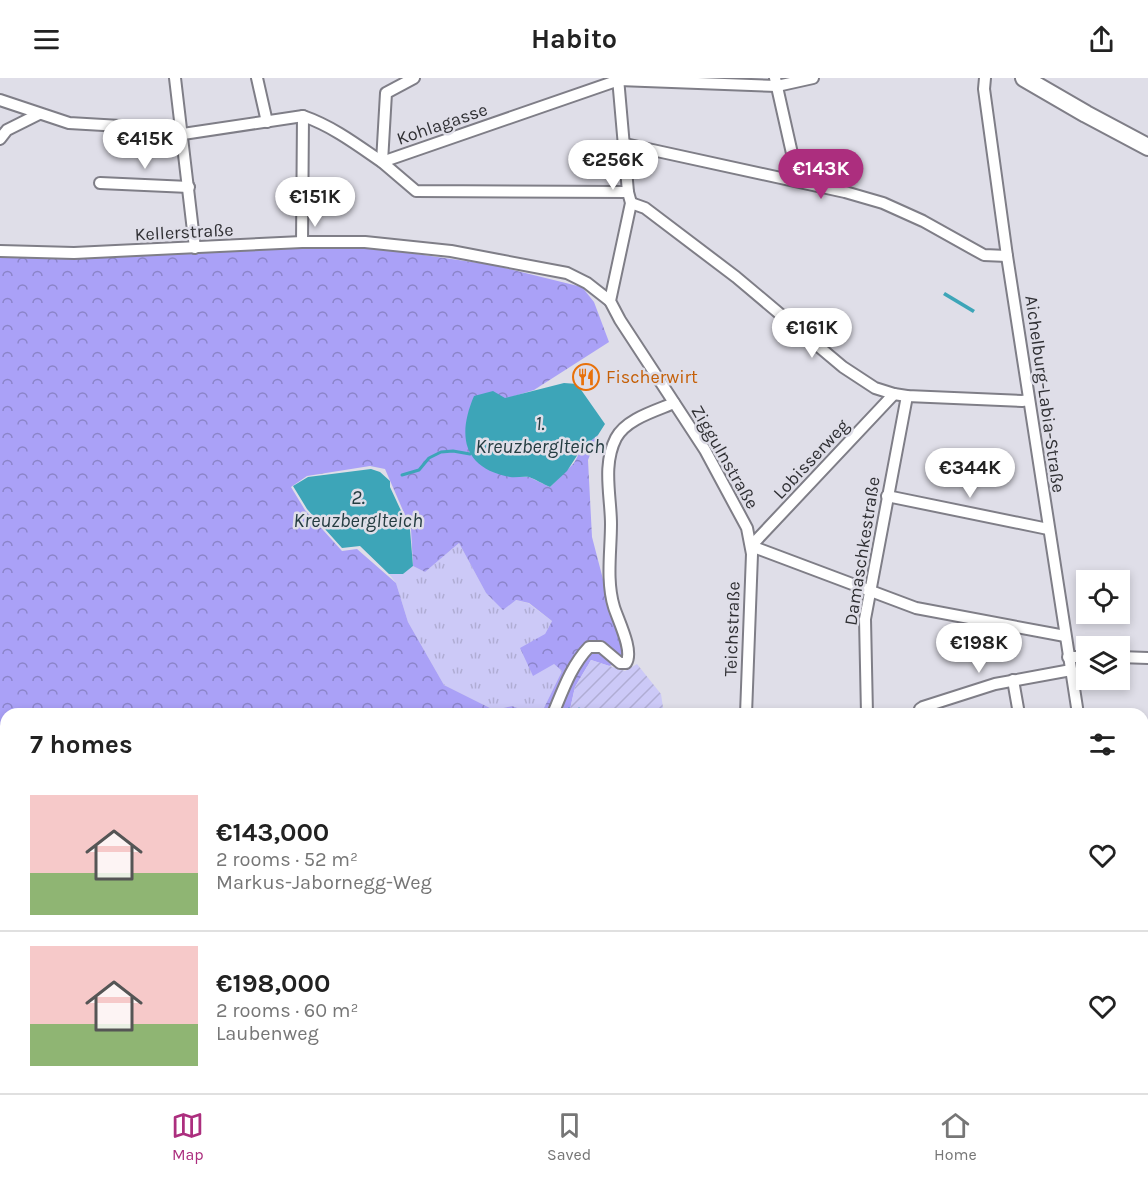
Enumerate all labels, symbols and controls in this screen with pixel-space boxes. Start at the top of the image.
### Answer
icon: menu [30,23,63,56]
text: Habito [531,23,617,55]
icon: share [1085,23,1118,56]
street label: Kohlagasse [394,98,490,150]
pin: €415K [103,119,187,170]
text: €415K [117,127,173,150]
pin: €256K [571,140,655,191]
text: €256K [582,148,644,171]
pin: €143K [779,149,863,200]
text: €143K [792,157,850,180]
pin: €151K [273,177,357,228]
text: €151K [289,185,341,208]
street label: Kellerstraße [134,218,234,246]
street label: Aichelburg-Labia-Straße [1020,294,1070,494]
pin: €161K [770,308,854,359]
text: €161K [786,316,838,339]
restaurant icon: Fischerwirt [571,362,601,392]
place label: Fischerwirt [606,366,698,388]
street label: Ziggulnstraße [686,401,764,513]
water label: 1. Kreuzberglteich [475,412,605,458]
street label: Lobisserweg [768,414,854,504]
pin: €344K [928,448,1012,499]
text: €344K [939,456,1001,479]
street label: Damaschkestraße [839,475,885,627]
water label: 2. Kreuzberglteich [293,486,423,532]
map controls [1076,570,1130,690]
button: locate [1076,570,1130,624]
street label: Teichstraße [719,581,745,677]
pin: €198K [937,623,1021,674]
text: €198K [950,631,1008,654]
button: layers [1076,636,1130,690]
icon: filters [1086,728,1119,761]
text: 7 homes [30,729,133,760]
text: €143,000 [216,817,329,848]
icon: home [78,819,150,891]
icon: heart [1086,839,1119,872]
text: 2 rooms · 52 m² [216,848,358,871]
text: Markus-Jabornegg-Weg [216,871,432,894]
text: €198,000 [216,968,330,999]
icon: home [78,970,150,1042]
icon: heart [1086,990,1119,1023]
text: 2 rooms · 60 m² [216,999,359,1022]
text: Laubenweg [216,1022,319,1045]
tab: Map [171,1109,204,1164]
tab: Saved [547,1109,591,1164]
tab: Home [934,1109,977,1164]

